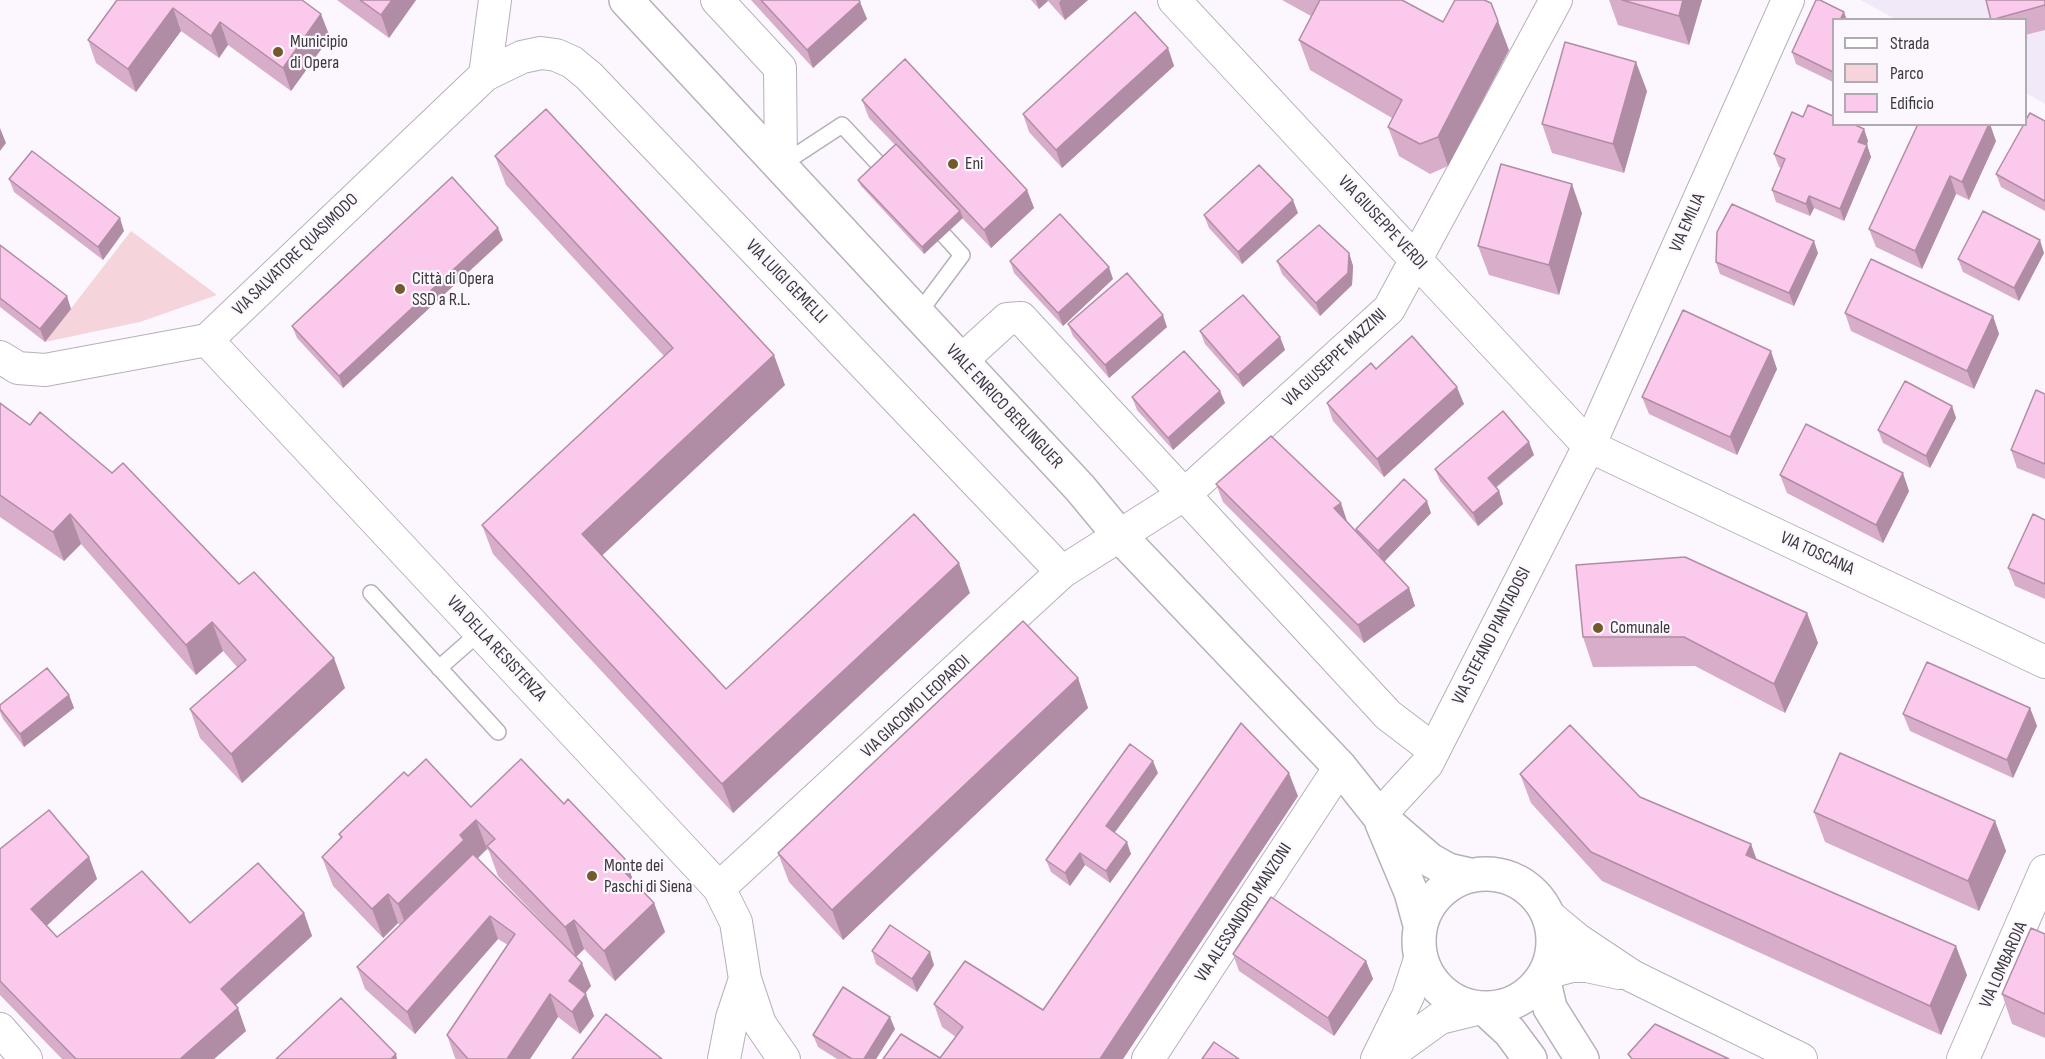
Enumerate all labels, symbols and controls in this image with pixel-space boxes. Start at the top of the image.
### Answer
legend [1832,18,2027,126]
place label: Municipio di Opera [290,31,348,74]
text: Strada [1890,33,1929,54]
marker: Municipio di Opera [271,45,285,59]
text: Parco [1890,63,1924,84]
text: Edificio [1890,93,1934,114]
place label: Eni [965,153,983,175]
marker: Eni [946,157,960,171]
street label: VIA GIUSEPPE VERDI [1333,171,1431,275]
street label: VIA SALVATORE QUASIMODO [229,189,363,321]
street label: VIA EMILIA [1666,190,1710,256]
street label: VIA LUIGI GEMELLI [741,236,831,328]
place label: Città di Opera SSD a R.L. [412,268,494,310]
marker: Città di Opera SSD a R.L. [393,282,407,296]
street label: VIA GIUSEPPE MAZZINI [1278,304,1392,412]
street label: VIALE ENRICO BERLINGUER [941,340,1067,474]
street label: VIA TOSCANA [1777,528,1857,580]
street label: VIA STEFANO PIANTADOSI [1448,564,1536,708]
street label: VIA DELLA RESISTENZA [442,592,550,706]
place label: Comunale [1610,617,1670,639]
marker: Comunale [1591,621,1605,635]
street label: VIA GIACOMO LEOPARDI [857,651,975,763]
street label: VIA ALESSANDRO MANZONI [1191,839,1297,987]
place label: Monte dei Paschi di Siena [604,855,693,898]
marker: Monte dei Paschi di Siena [585,869,599,883]
street label: VIA LOMBARDIA [1975,918,2033,1012]

